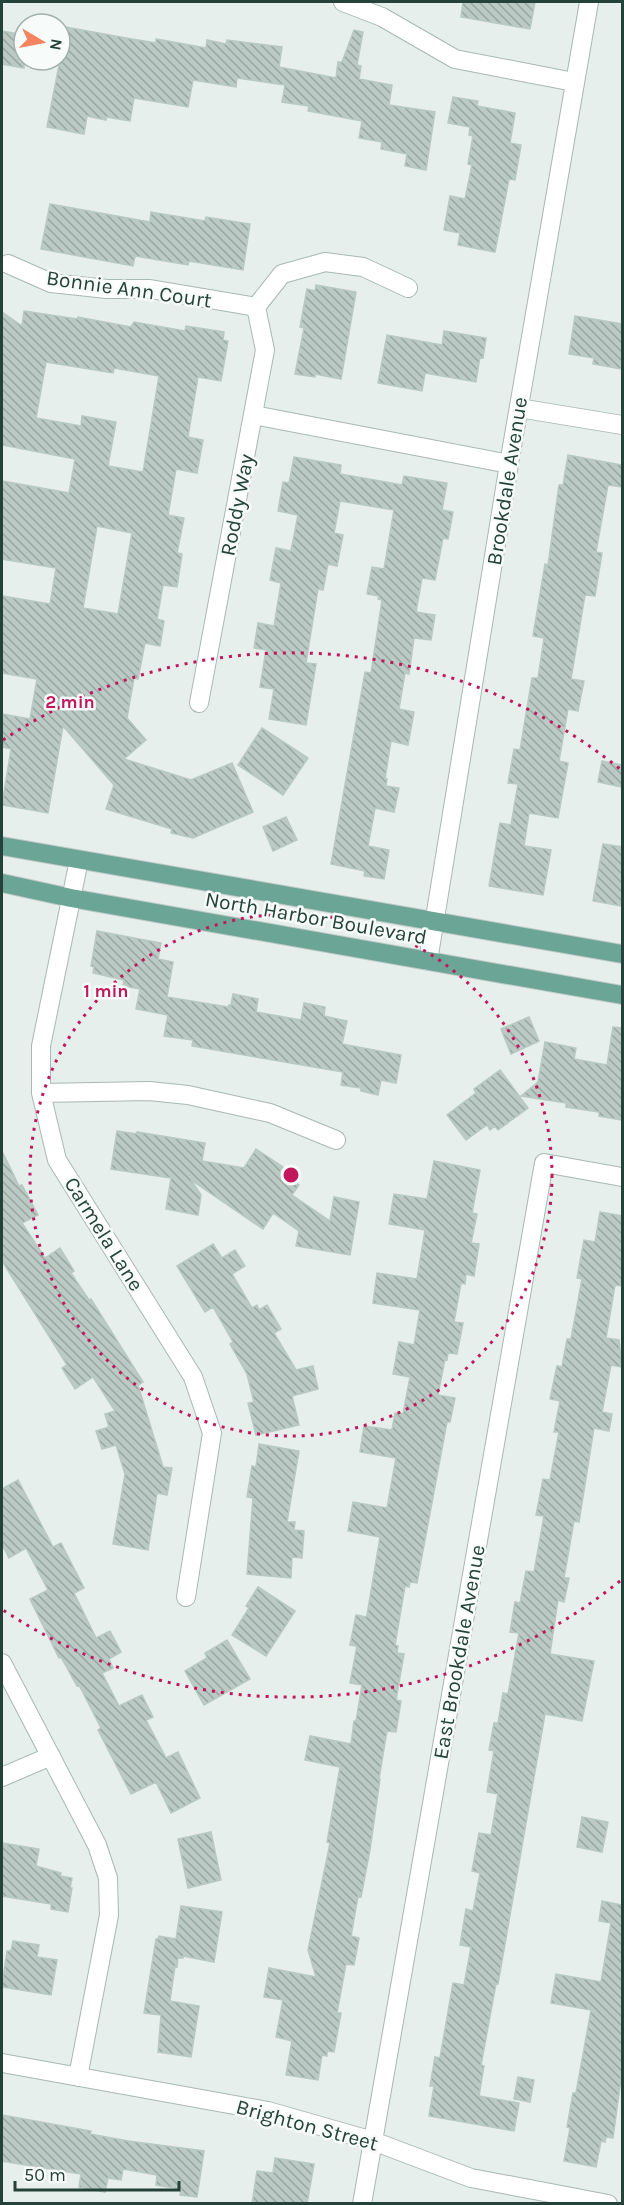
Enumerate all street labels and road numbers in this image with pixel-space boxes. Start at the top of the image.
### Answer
street label: Bonnie Ann Court [45,266,213,313]
street label: Brookdale Avenue [482,395,532,567]
street label: Roddy Way [215,452,259,558]
street label: North Harbor Boulevard [203,887,429,949]
street label: Carmela Lane [59,1173,149,1295]
street label: East Brookdale Avenue [428,1543,490,1761]
street label: Brighton Street [233,2095,381,2156]

